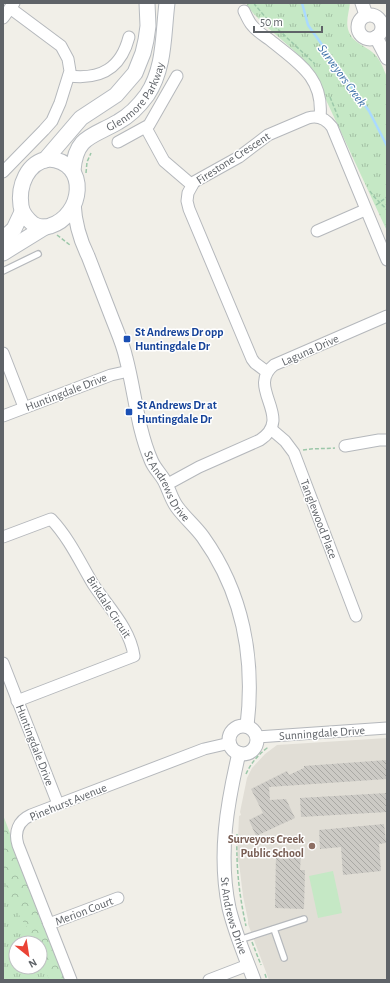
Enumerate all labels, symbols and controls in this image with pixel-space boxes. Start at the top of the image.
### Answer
scale bar [254,8,322,34]
text: 50 m [260,16,283,28]
water label: Surveyors Creek [315,42,369,109]
street label: Glenmore Parkway [104,61,167,133]
street label: Firestone Crescent [194,130,272,186]
place label: St Andrews Dr opp Huntingdale Dr [135,326,223,352]
street label: Laguna Drive [280,332,340,368]
marker: St Andrews Dr opp Huntingdale Dr [122,334,132,344]
street label: Huntingdale Drive [24,371,108,413]
place label: St Andrews Dr at Huntingdale Dr [137,399,217,425]
marker: St Andrews Dr at Huntingdale Dr [124,407,134,417]
street label: St Andrews Drive [142,449,192,524]
street label: Tanglewood Place [298,478,340,560]
street label: Birkdale Circuit [85,574,134,640]
street label: Huntingdale Drive [14,703,56,787]
street label: Sunningdale Drive [279,724,365,742]
street label: Pinehurst Avenue [28,781,108,823]
place label: Surveyors Creek Public School [228,833,304,859]
marker: Surveyors Creek Public School [307,841,317,851]
street label: St Andrews Drive [219,876,250,956]
street label: Merion Court [53,894,115,928]
north arrow [8,935,48,975]
text: N [27,957,39,970]

